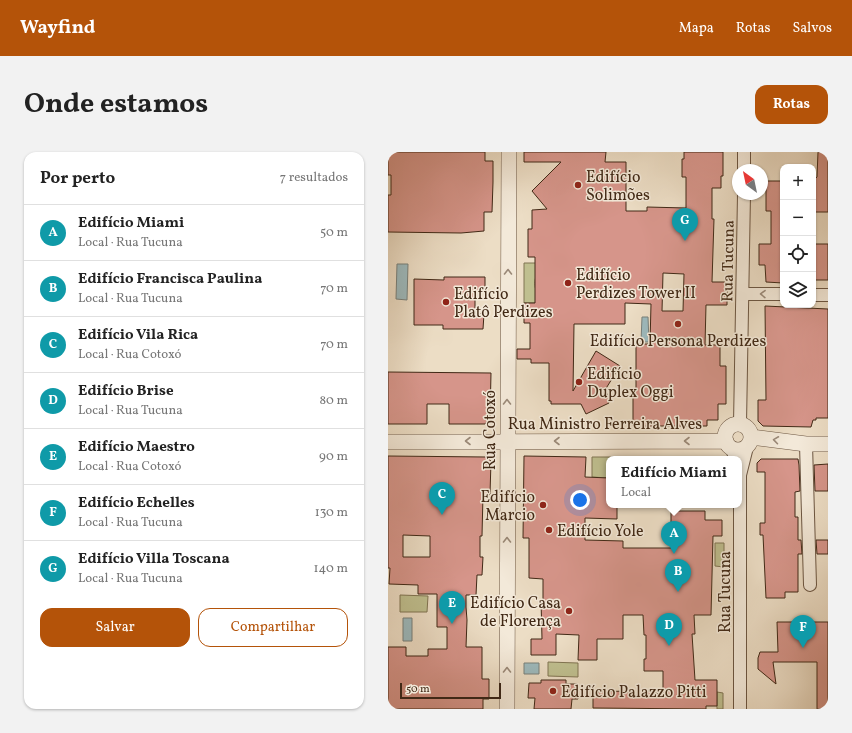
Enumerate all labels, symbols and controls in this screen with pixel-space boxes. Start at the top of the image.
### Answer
text: Wayfind [20,15,95,41]
text: Mapa [679,19,714,38]
text: Rotas [736,19,770,38]
text: Salvos [792,19,832,38]
text: Onde estamos [24,85,208,124]
button: Rotas [755,85,828,124]
north arrow [732,164,768,200]
map controls [780,164,816,308]
button: + [780,164,816,200]
text: Por perto [40,167,115,190]
place label: Edifício Solimões [586,167,650,207]
text: 7 resultados [280,169,348,187]
marker: Edifício Solimões [573,180,583,190]
button: − [780,200,816,236]
pin: G [672,208,698,241]
text: Edifício Miami [78,213,184,234]
street label: Rua Tucuna [717,220,741,302]
text: A [48,224,58,242]
text: 50 m [320,224,348,242]
text: Local · Rua Tucuna [78,234,183,252]
button: locate [780,236,816,272]
place label: Edifício Perdizes Tower II [576,265,696,305]
text: Edifício Francisca Paulina [78,269,262,290]
one-way arrow [504,269,512,275]
button: layers [780,272,816,308]
marker: Edifício Perdizes Tower II [563,278,573,288]
text: B [49,280,57,298]
text: 70 m [320,280,348,298]
place label: Edifício Platô Perdizes [454,284,553,324]
text: Local · Rua Tucuna [78,290,183,308]
one-way arrow [760,290,766,298]
marker: Edifício Platô Perdizes [441,297,451,307]
marker: Edifício Persona Perdizes [673,319,683,329]
text: Edifício Vila Rica [78,325,198,346]
place label: Edifício Persona Perdizes [590,331,766,353]
text: C [49,336,57,354]
text: 70 m [320,336,348,354]
text: Local · Rua Cotoxó [78,346,181,364]
place label: Edifício Duplex Oggi [587,364,674,404]
marker: Edifício Duplex Oggi [574,377,584,387]
text: Edifício Brise [78,381,174,402]
street label: Rua Cotoxó [480,390,502,470]
text: D [48,392,58,410]
text: 80 m [319,392,348,410]
one-way arrow [503,399,511,405]
text: Local · Rua Tucuna [78,402,183,420]
street label: Rua Ministro Ferreira Alves [508,414,702,436]
one-way arrow [773,436,779,445]
text: Edifício Maestro [78,437,195,458]
one-way arrow [465,437,471,445]
one-way arrow [554,437,560,445]
one-way arrow [684,437,690,445]
text: E [49,448,57,466]
text: 90 m [319,448,348,466]
popup [606,456,742,508]
text: Local · Rua Cotoxó [78,458,181,476]
text: Edifício Miami [621,463,727,484]
pin: C [429,482,455,515]
text: Local [621,484,651,502]
place label: Edifício Marcio [481,487,535,527]
your location [570,490,590,510]
text: Edifício Echelles [78,493,195,514]
marker: Edifício Marcio [538,500,548,510]
text: F [49,504,57,522]
text: 130 m [315,504,348,522]
text: Local · Rua Tucuna [78,514,183,532]
place label: Edifício Yole [557,521,644,543]
pin: A [661,521,687,554]
marker: Edifício Yole [544,525,554,535]
one-way arrow [503,537,511,543]
text: Edifício Villa Toscana [78,549,230,570]
street label: Rua Tucuna [715,551,737,633]
pin: B [665,559,691,592]
text: G [48,560,58,578]
text: 140 m [314,560,348,578]
text: Local · Rua Tucuna [78,570,183,588]
pin: E [439,591,465,624]
place label: Edifício Casa de Florença [470,593,561,633]
marker: Edifício Casa de Florença [564,606,574,616]
button: Salvar [40,608,190,647]
button: Compartilhar [198,608,348,647]
pin: D [656,613,682,646]
pin: F [790,615,816,648]
one-way arrow [503,667,511,673]
scale bar [400,681,501,700]
text: 50 m [406,682,430,697]
place label: Edifício Palazzo Pitti [561,682,707,704]
marker: Edifício Palazzo Pitti [548,686,558,696]

